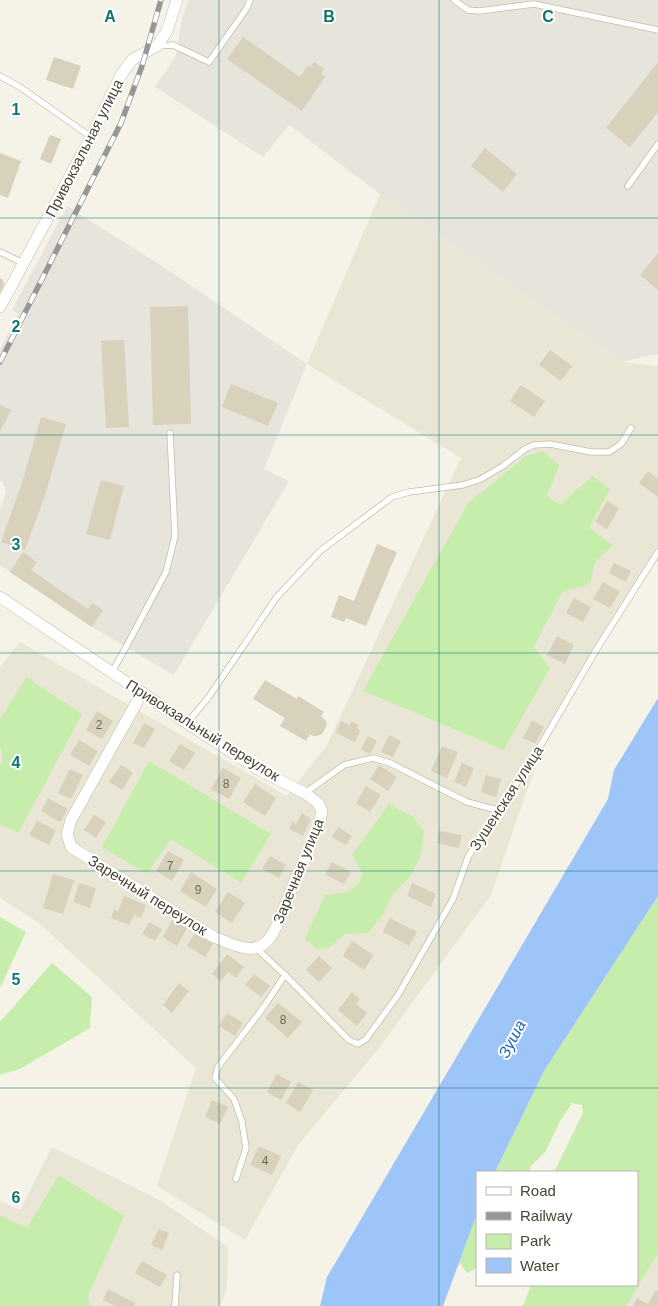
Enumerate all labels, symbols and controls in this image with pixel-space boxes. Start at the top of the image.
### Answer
text: A [104,8,116,25]
text: B [323,8,335,25]
text: C [542,8,554,25]
street label: Привокзальная улица [42,76,126,220]
text: 1 [12,101,21,118]
text: 2 [12,318,21,335]
text: 3 [12,536,21,553]
street label: Привокзальный переулок [123,676,283,785]
house number: 2 [96,718,103,732]
street label: Зушенская улица [466,742,547,854]
text: 4 [12,754,21,771]
house number: 8 [223,777,230,791]
street label: Заречная улица [269,815,327,926]
street label: Заречный переулок [85,851,211,939]
house number: 7 [167,859,174,873]
house number: 9 [195,883,202,897]
text: 5 [12,971,21,988]
house number: 8 [280,1013,287,1027]
water label: Зуша [495,1017,529,1061]
house number: 4 [262,1154,269,1168]
legend [476,1171,638,1286]
text: Road [520,1182,556,1199]
text: 6 [12,1189,21,1206]
text: Railway [520,1207,573,1224]
text: Park [520,1232,551,1249]
text: Water [520,1257,559,1274]

